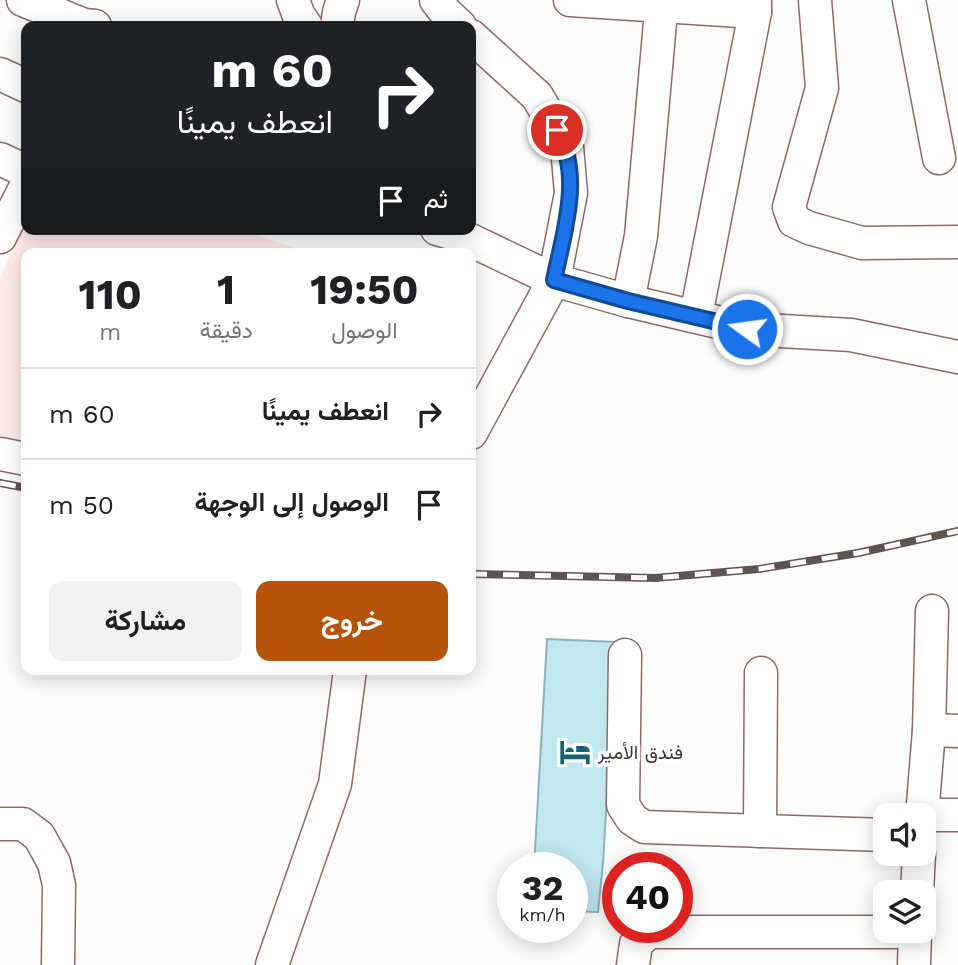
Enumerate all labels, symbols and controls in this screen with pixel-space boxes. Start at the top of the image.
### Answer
text: 60 m [211,41,333,99]
icon: right [357,49,448,140]
pin [527,100,587,160]
text: انعطف يمينًا [177,103,333,141]
icon: arrive [538,111,576,149]
icon: arrive [372,182,410,220]
text: ثم [424,184,448,214]
text: 1 [217,265,235,314]
text: 19:50 [310,265,418,314]
text: 110 [79,270,142,319]
position arrow [710,292,784,366]
text: دقيقة [199,317,253,344]
text: الوصول [331,317,398,344]
text: m [99,319,121,346]
icon: right [410,395,448,433]
text: انعطف يمينًا [262,396,389,426]
text: 60 m [49,399,115,429]
icon: arrive [410,486,448,524]
text: الوصول إلى الوجهة [194,487,389,517]
text: 50 m [49,490,114,520]
button: مشاركة [49,581,242,661]
button: خروج [256,581,448,661]
hotel icon: فندق الأمير [558,735,592,769]
place label: فندق الأمير [597,741,683,764]
map controls [873,803,936,943]
button: sound [873,803,936,866]
speed limit sign: 40 [602,852,693,943]
text: 32 [522,867,563,909]
button: layers [873,880,936,943]
text: km/h [519,904,566,925]

